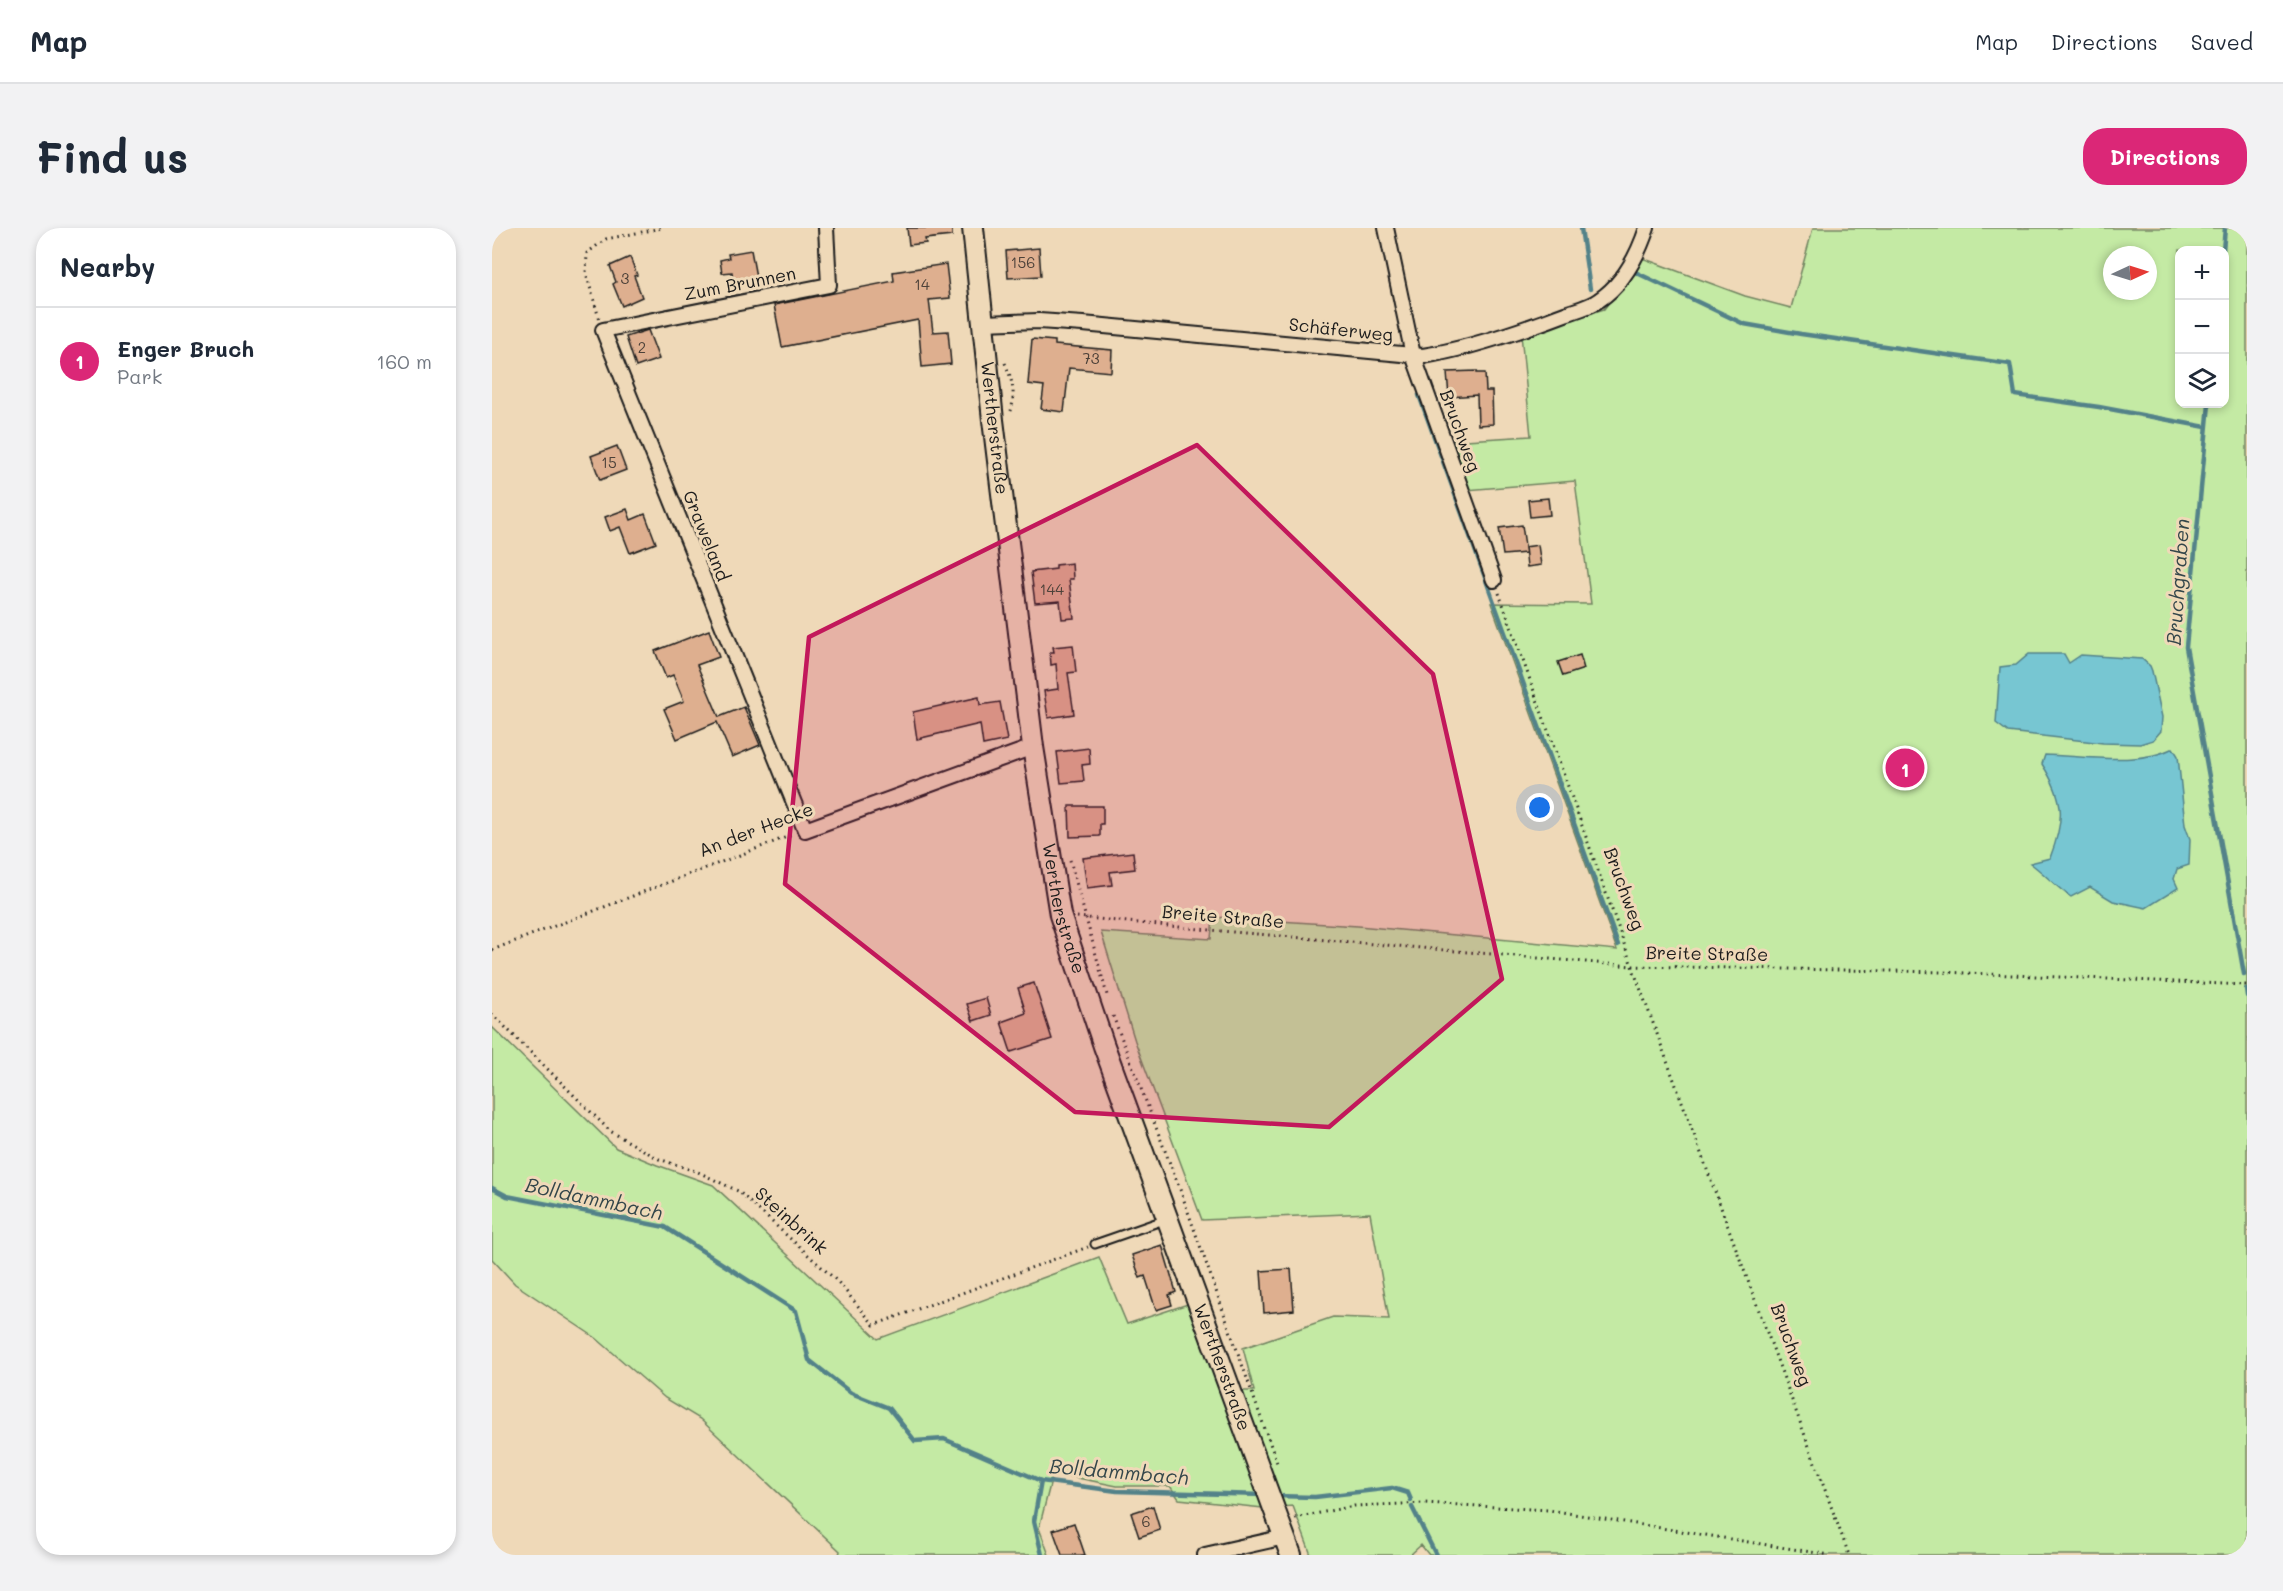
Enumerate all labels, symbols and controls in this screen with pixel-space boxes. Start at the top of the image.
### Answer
text: Map [30,23,87,59]
text: Map [1975,28,2018,55]
text: Directions [2051,28,2158,55]
text: Saved [2191,28,2253,55]
button: Directions [2083,128,2247,185]
text: Find us [36,129,188,184]
north arrow [2103,246,2157,300]
map controls [2175,246,2229,408]
button: + [2175,246,2229,300]
text: Nearby [60,250,155,284]
house number: 156 [1011,252,1035,272]
street label: Zum Brunnen [682,260,798,306]
house number: 3 [621,268,630,288]
house number: 14 [914,274,930,294]
button: − [2175,300,2229,354]
street label: Schäferweg [1288,312,1394,346]
text: Enger Bruch [117,334,254,363]
house number: 2 [638,337,646,357]
text: 1 [75,348,84,374]
text: 160 m [376,348,432,374]
house number: 73 [1082,348,1100,368]
button: layers [2175,354,2229,408]
street label: Wertherstraße [976,360,1015,496]
text: Park [117,363,162,389]
street label: Bruchweg [1435,386,1487,475]
house number: 15 [601,452,617,472]
street label: Graweland [678,487,736,585]
water label: Bruchgraben [2160,518,2194,646]
house number: 144 [1040,579,1064,599]
pin: 1 [1886,746,1924,790]
your location [1525,793,1554,822]
street label: An der Hecke [695,796,816,862]
street label: Wertherstraße [1038,841,1092,977]
street label: Bruchweg [1599,844,1651,933]
street label: Breite Straße [1161,899,1285,933]
street label: Breite Straße [1646,940,1768,966]
water label: Bolldammbach [523,1171,665,1225]
street label: Steinbrink [750,1181,833,1259]
street label: Wertherstraße [1189,1300,1257,1434]
street label: Bruchweg [1766,1300,1818,1389]
water label: Bolldammbach [1048,1452,1190,1490]
house number: 6 [1141,1511,1151,1531]

